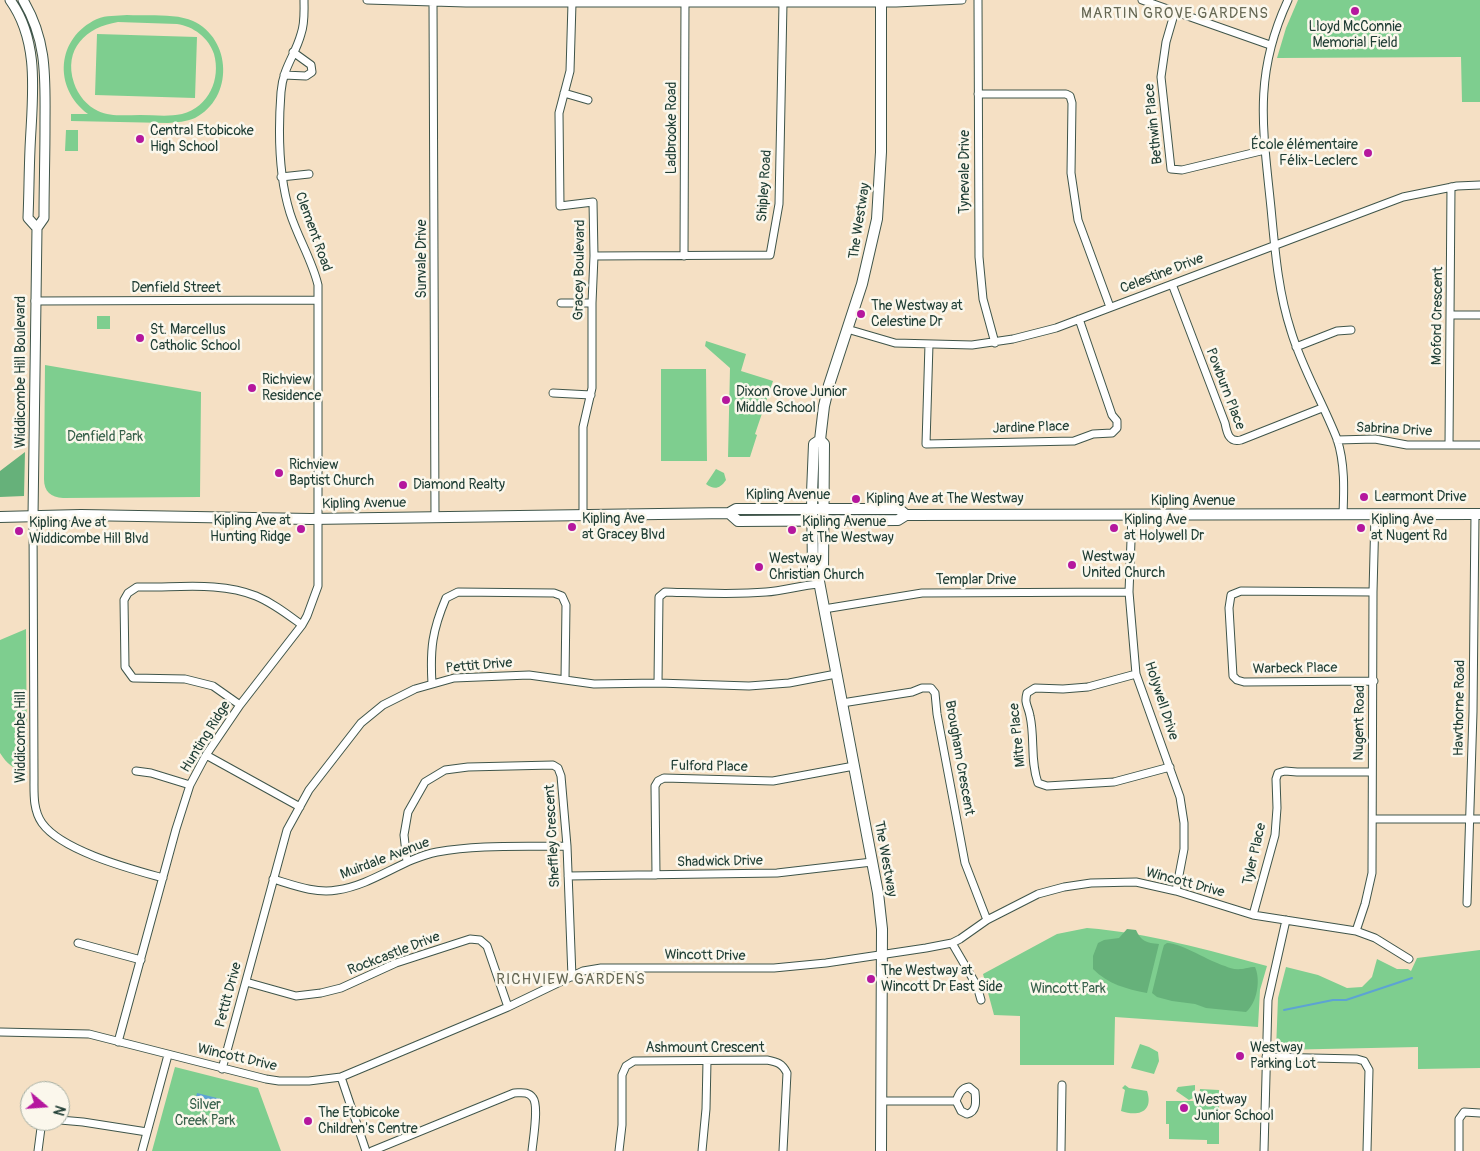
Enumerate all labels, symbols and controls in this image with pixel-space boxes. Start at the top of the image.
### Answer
district label: MARTIN GROVE GARDENS [1078,5,1272,23]
marker: Lloyd McConnie Memorial Field [1349,5,1361,17]
place label: Lloyd McConnie Memorial Field [1308,19,1402,52]
street label: Ladbrooke Road [664,82,680,174]
street label: Bethwin Place [1141,83,1167,165]
place label: Central Etobicoke High School [150,123,254,156]
street label: Tynevale Drive [957,130,973,214]
marker: Central Etobicoke High School [134,133,146,145]
place label: École élémentaire Félix-Leclerc [1251,137,1358,170]
marker: École élémentaire Félix-Leclerc [1362,147,1374,159]
street label: Shipley Road [754,149,776,223]
street label: The Westway [846,182,874,260]
street label: Clement Road [291,190,335,274]
street label: Sunvale Drive [414,219,430,299]
street label: Gracey Boulevard [571,219,589,321]
street label: Celestine Drive [1118,250,1206,298]
street label: Moford Crescent [1429,267,1447,365]
street label: Denfield Street [131,280,221,296]
street label: Widdicombe Hill Boulevard [13,296,29,448]
place label: The Westway at Celestine Dr [871,298,963,331]
marker: The Westway at Celestine Dr [855,308,867,320]
place label: St. Marcellus Catholic School [150,322,241,354]
marker: St. Marcellus Catholic School [134,332,146,344]
street label: Powburn Place [1202,346,1248,432]
place label: Richview Residence [262,372,321,404]
marker: Richview Residence [246,382,258,394]
place label: Dixon Grove Junior Middle School [736,384,847,417]
marker: Dixon Grove Junior Middle School [720,394,732,406]
street label: Jardine Place [992,418,1070,438]
street label: Sabrina Drive [1355,420,1433,440]
park label: Denfield Park [67,429,143,445]
place label: Richview Baptist Church [289,457,374,490]
marker: Richview Baptist Church [273,467,285,479]
place label: Diamond Realty [413,477,505,493]
marker: Diamond Realty [397,479,409,491]
street label: Kipling Avenue [746,487,830,503]
place label: Learmont Drive [1374,489,1466,505]
place label: Kipling Ave at The Westway [866,491,1023,507]
marker: Learmont Drive [1358,491,1370,503]
marker: Kipling Ave at The Westway [850,493,862,505]
street label: Kipling Avenue [1151,493,1235,509]
street label: Kipling Avenue [322,495,406,513]
place label: Kipling Ave at Gracey Blvd [582,511,665,544]
place label: Kipling Ave at Holywell Dr [1124,512,1204,544]
place label: Kipling Ave at Nugent Rd [1371,512,1447,544]
place label: Kipling Ave at Hunting Ridge [210,513,291,546]
place label: Kipling Avenue at The Westway [802,514,894,546]
place label: Kipling Ave at Widdicombe Hill Blvd [29,515,149,548]
marker: Kipling Ave at Gracey Blvd [566,521,578,533]
marker: Kipling Ave at Holywell Dr [1108,522,1120,534]
marker: Kipling Ave at Nugent Rd [1355,522,1367,534]
marker: Kipling Ave at Hunting Ridge [295,523,307,535]
marker: Kipling Avenue at The Westway [786,524,798,536]
marker: Kipling Ave at Widdicombe Hill Blvd [13,525,25,537]
place label: Westway United Church [1082,549,1165,582]
place label: Westway Christian Church [769,551,864,584]
marker: Westway United Church [1066,559,1078,571]
marker: Westway Christian Church [753,561,765,573]
street label: Templar Drive [936,572,1016,588]
street label: Pettit Drive [445,655,513,677]
street label: Holywell Drive [1140,660,1182,742]
street label: Warbeck Place [1252,660,1338,678]
street label: Hawthorne Road [1451,660,1469,756]
street label: Nugent Road [1351,685,1369,761]
street label: Widdicombe Hill [13,691,29,783]
street label: Hunting Ridge [177,698,235,776]
street label: Brougham Crescent [941,699,977,817]
street label: Mitre Place [1006,702,1030,768]
street label: Fulford Place [670,758,748,776]
street label: Sheffley Crescent [542,784,564,888]
street label: The Westway [870,820,900,898]
street label: Tyler Place [1240,821,1270,887]
street label: Muirdale Avenue [338,834,432,884]
street label: Shadwick Drive [677,853,763,871]
street label: Wincott Drive [1144,864,1226,902]
street label: Rockcastle Drive [346,929,442,979]
street label: Wincott Drive [664,947,746,965]
street label: Pettit Drive [212,960,246,1030]
place label: The Westway at Wincott Dr East Side [881,963,1002,996]
district label: RICHVIEW GARDENS [494,971,648,989]
marker: The Westway at Wincott Dr East Side [865,973,877,985]
park label: Wincott Park [1030,981,1106,997]
street label: Ashmount Crescent [645,1040,765,1056]
place label: Westway Parking Lot [1250,1040,1316,1072]
street label: Wincott Drive [196,1041,278,1075]
marker: Westway Parking Lot [1234,1050,1246,1062]
north arrow [20,1081,70,1131]
place label: Westway Junior School [1194,1092,1274,1124]
park label: Silver Creek Park [175,1097,235,1130]
marker: Westway Junior School [1178,1102,1190,1114]
text: N [49,1103,68,1118]
place label: The Etobicoke Children's Centre [318,1105,418,1138]
marker: The Etobicoke Children's Centre [302,1115,314,1127]

